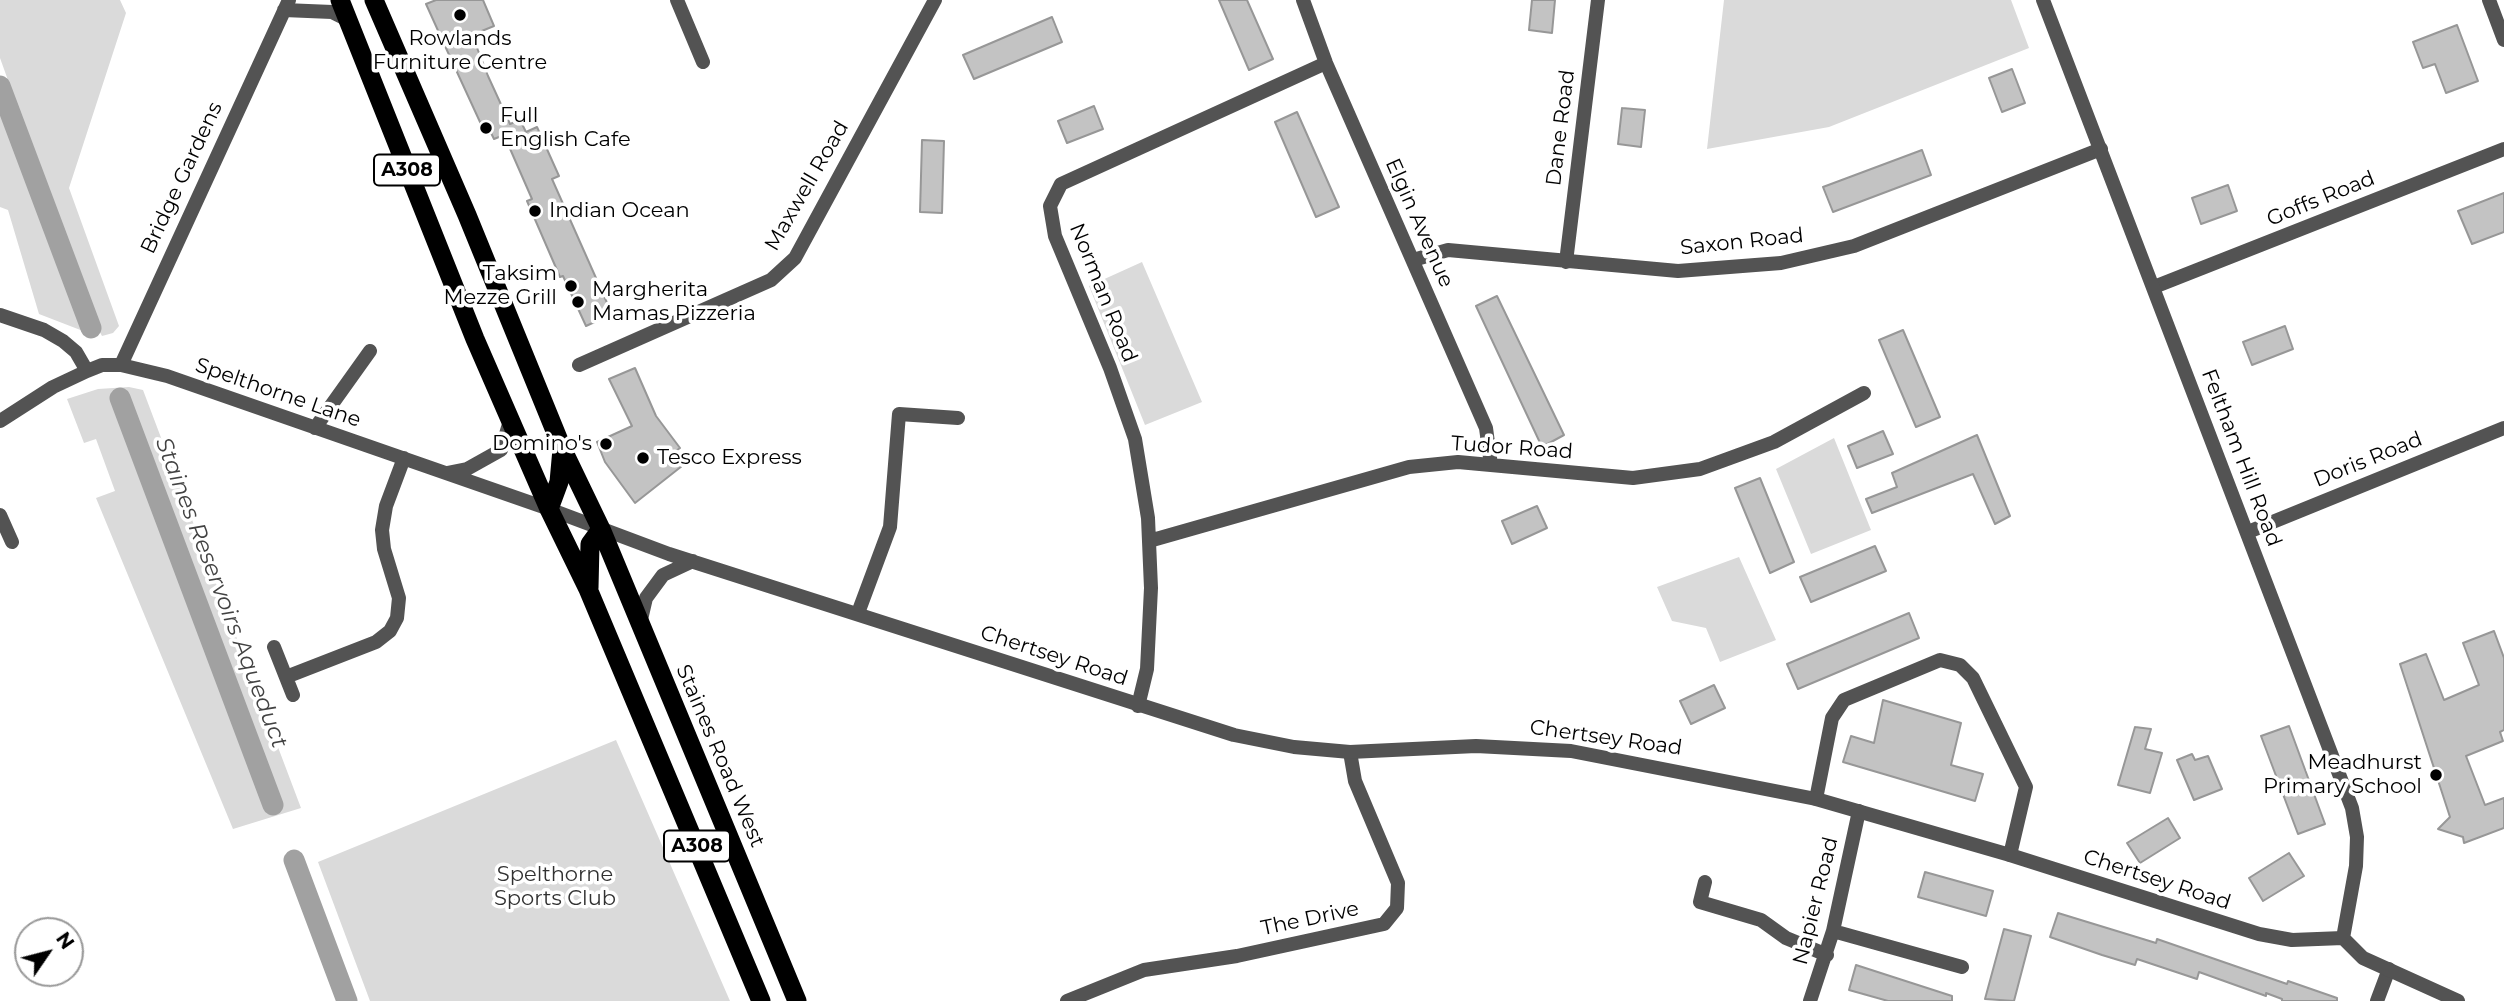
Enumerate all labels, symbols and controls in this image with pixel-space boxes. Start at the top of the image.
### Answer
marker: Rowlands Furniture Centre [452,7,468,23]
place label: Rowlands Furniture Centre [373,26,547,76]
street label: Dane Road [1541,68,1581,188]
street label: Bridge Gardens [136,98,228,258]
place label: Full English Cafe [500,103,631,153]
street label: Maxwell Road [760,117,854,255]
marker: Full English Cafe [478,120,494,136]
road number: A308 [374,154,440,186]
street label: Elgin Avenue [1379,155,1459,291]
street label: Goffs Road [2263,166,2379,232]
place label: Indian Ocean [549,198,690,224]
marker: Indian Ocean [527,203,543,219]
street label: Norman Road [1064,220,1142,366]
street label: Saxon Road [1679,223,1805,261]
place label: Taksim Mezze Grill [443,261,557,311]
place label: Margherita Mamas Pizzeria [592,277,756,327]
marker: Taksim Mezze Grill [563,278,579,294]
marker: Margherita Mamas Pizzeria [570,294,586,310]
street label: Spelthorne Lane [192,353,364,433]
street label: Feltham Hill Road [2195,366,2287,550]
street label: Doris Road [2310,427,2426,493]
place label: Domino's [492,431,592,457]
street label: Tudor Road [1450,431,1574,465]
water label: Staines Reservoirs Aqueduct [149,434,293,752]
marker: Domino's [598,436,614,452]
place label: Tesco Express [657,445,802,471]
marker: Tesco Express [635,450,651,466]
street label: Chertsey Road [977,620,1131,692]
street label: Staines Road West [670,661,770,851]
street label: Chertsey Road [1528,715,1684,761]
place label: Meadhurst Primary School [2263,750,2422,800]
marker: Meadhurst Primary School [2428,767,2444,783]
road number: A308 [664,831,730,862]
street label: Napier Road [1788,834,1844,968]
street label: Chertsey Road [2080,844,2234,916]
park label: Spelthorne Sports Club [494,862,616,912]
street label: The Drive [1259,896,1361,942]
north arrow [14,917,84,987]
text: N [51,928,79,954]

